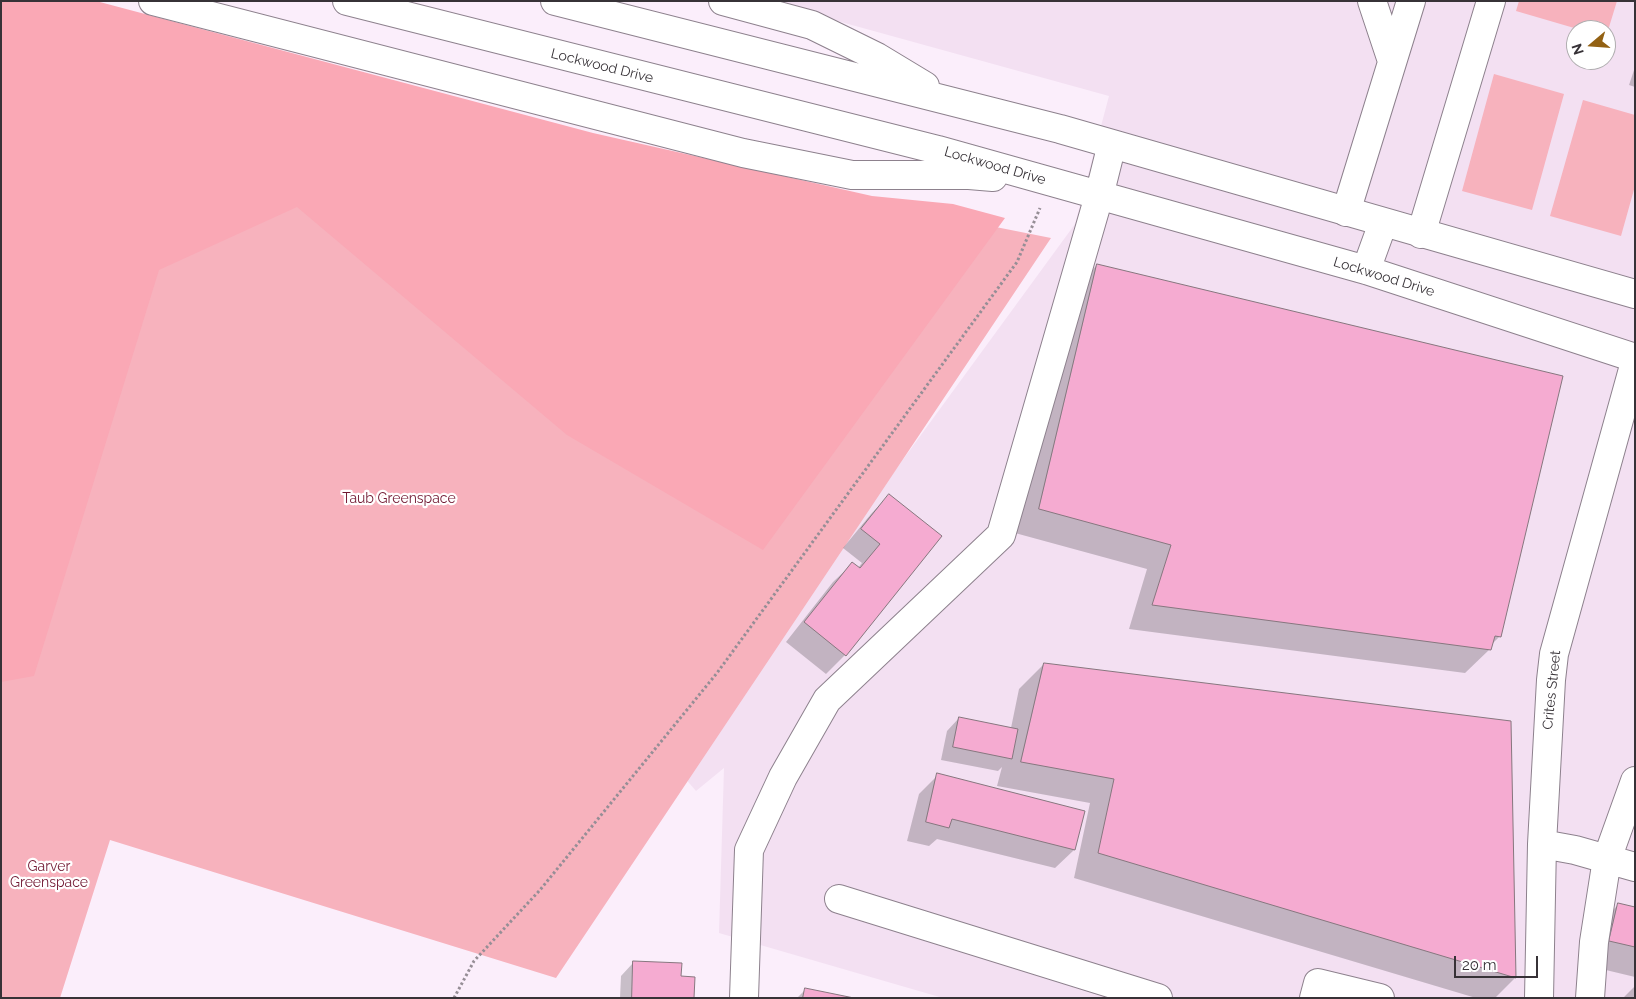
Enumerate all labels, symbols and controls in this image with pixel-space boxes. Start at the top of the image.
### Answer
north arrow [1566,20,1616,70]
text: N [1568,42,1587,57]
street label: Lockwood Drive [549,45,655,87]
street label: Lockwood Drive [942,143,1048,189]
street label: Lockwood Drive [1331,254,1437,300]
park label: Taub Greenspace [342,491,456,507]
street label: Crites Street [1539,650,1565,730]
park label: Garver Greenspace [10,859,88,892]
scale bar [1456,946,1540,978]
text: 20 m [1462,956,1497,974]

